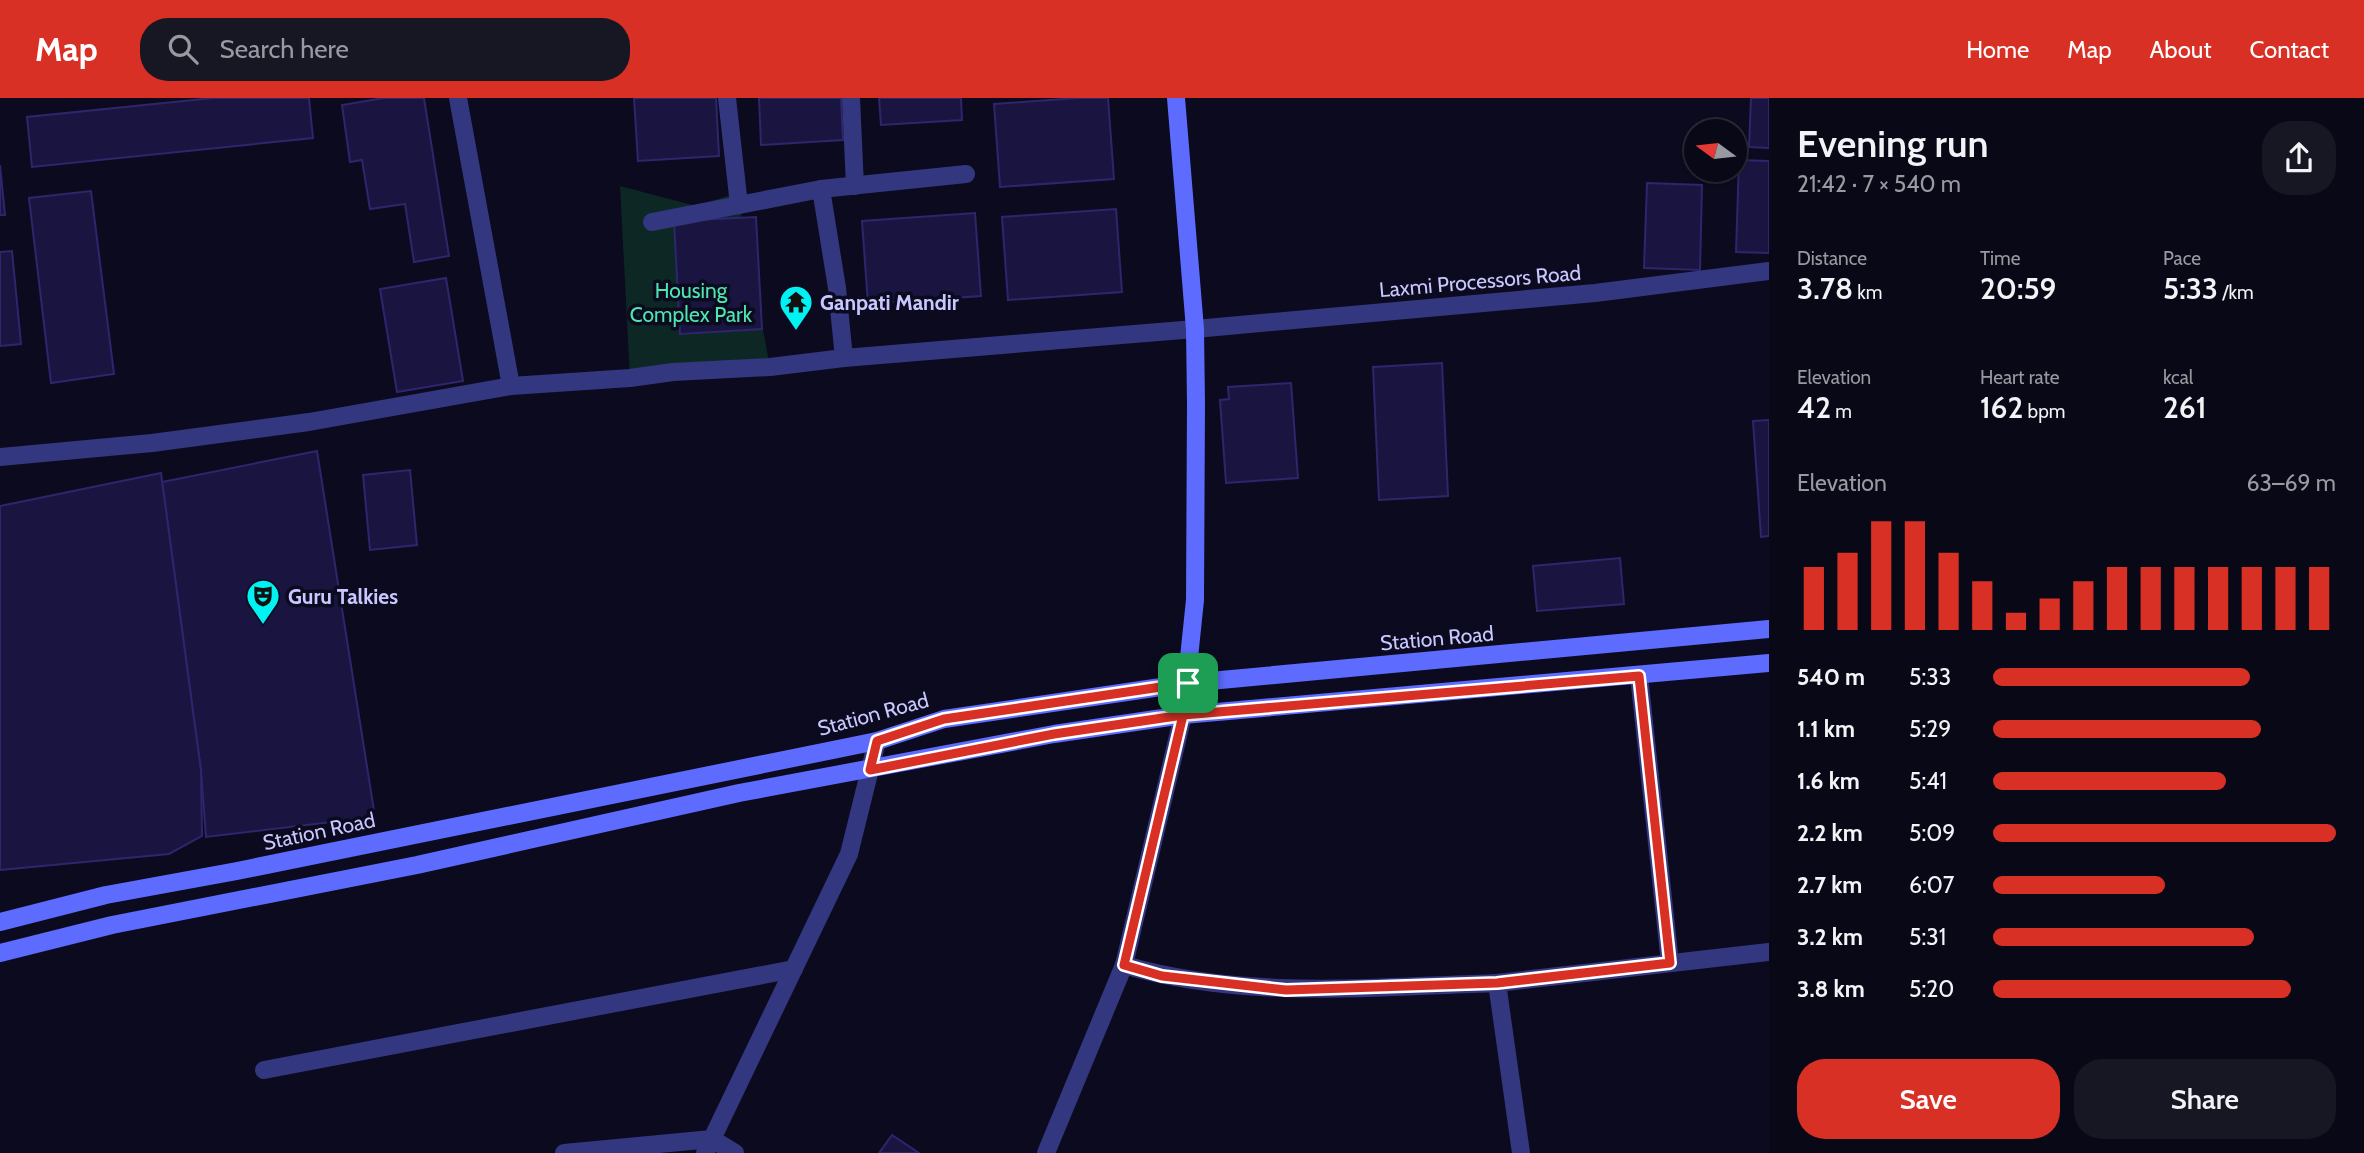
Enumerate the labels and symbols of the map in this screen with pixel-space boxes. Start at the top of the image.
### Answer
north arrow [1684,119,1746,182]
street label: Laxmi Processors Road [1378,260,1582,302]
park label: Housing Complex Park [630,278,753,327]
temple icon: Ganpati Mandir [777,283,815,332]
place label: Ganpati Mandir [820,290,959,315]
theatre icon: Guru Talkies [244,577,282,626]
place label: Guru Talkies [288,584,398,609]
street label: Station Road [1379,621,1495,655]
pin [1158,653,1218,713]
street label: Station Road [815,687,931,741]
street label: Station Road [261,807,377,855]

